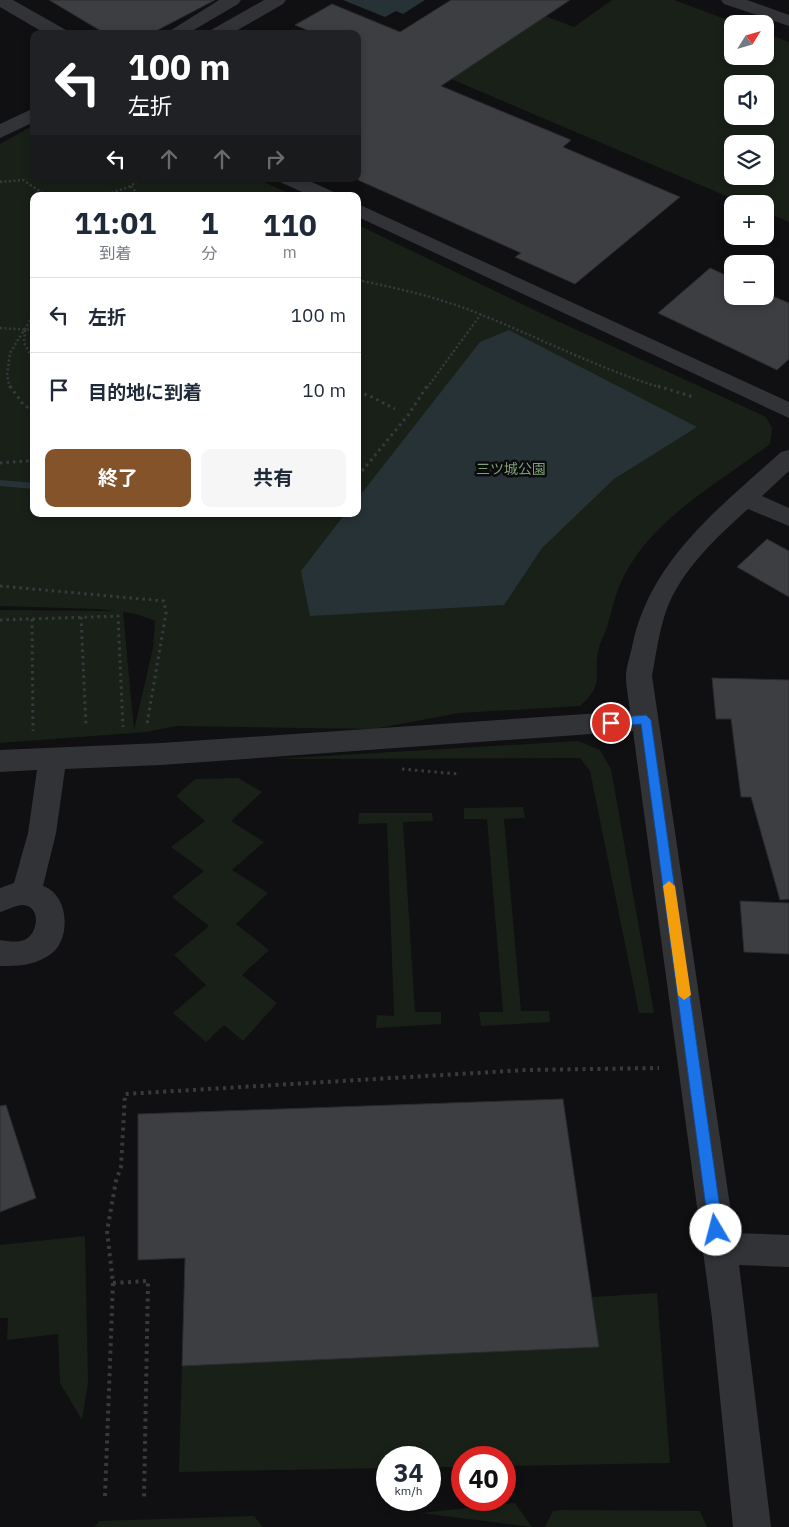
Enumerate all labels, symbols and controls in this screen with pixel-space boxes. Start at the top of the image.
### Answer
north arrow [724,15,774,65]
map controls [724,15,774,305]
text: 100 m [128,44,231,90]
icon: left [45,50,110,115]
button: sound [724,75,774,125]
text: 左折 [128,91,172,120]
button: layers [724,135,774,185]
icon: left [102,145,130,173]
icon: ahead [155,145,183,173]
icon: ahead [208,145,236,173]
icon: right [261,145,289,173]
button: + [724,195,774,245]
text: 11:01 [74,203,156,242]
text: 1 [200,203,218,242]
text: 110 [263,205,317,244]
text: m [283,242,297,262]
text: 到着 [99,243,131,263]
text: 分 [201,243,217,263]
button: − [724,255,774,305]
icon: left [45,301,73,329]
text: 100 m [291,303,346,327]
text: 左折 [88,305,126,329]
icon: arrive [45,376,73,404]
text: 10 m [302,378,346,402]
text: 目的地に到着 [88,380,202,404]
button: 終了 [45,449,191,507]
button: 共有 [201,449,346,507]
park label: 三ツ城公園 [476,460,546,478]
pin [590,702,632,744]
icon: arrive [597,709,625,737]
position arrow [689,1203,741,1255]
speed limit sign: 40 [451,1446,516,1511]
text: 34 [393,1456,424,1489]
text: km/h [394,1483,423,1498]

